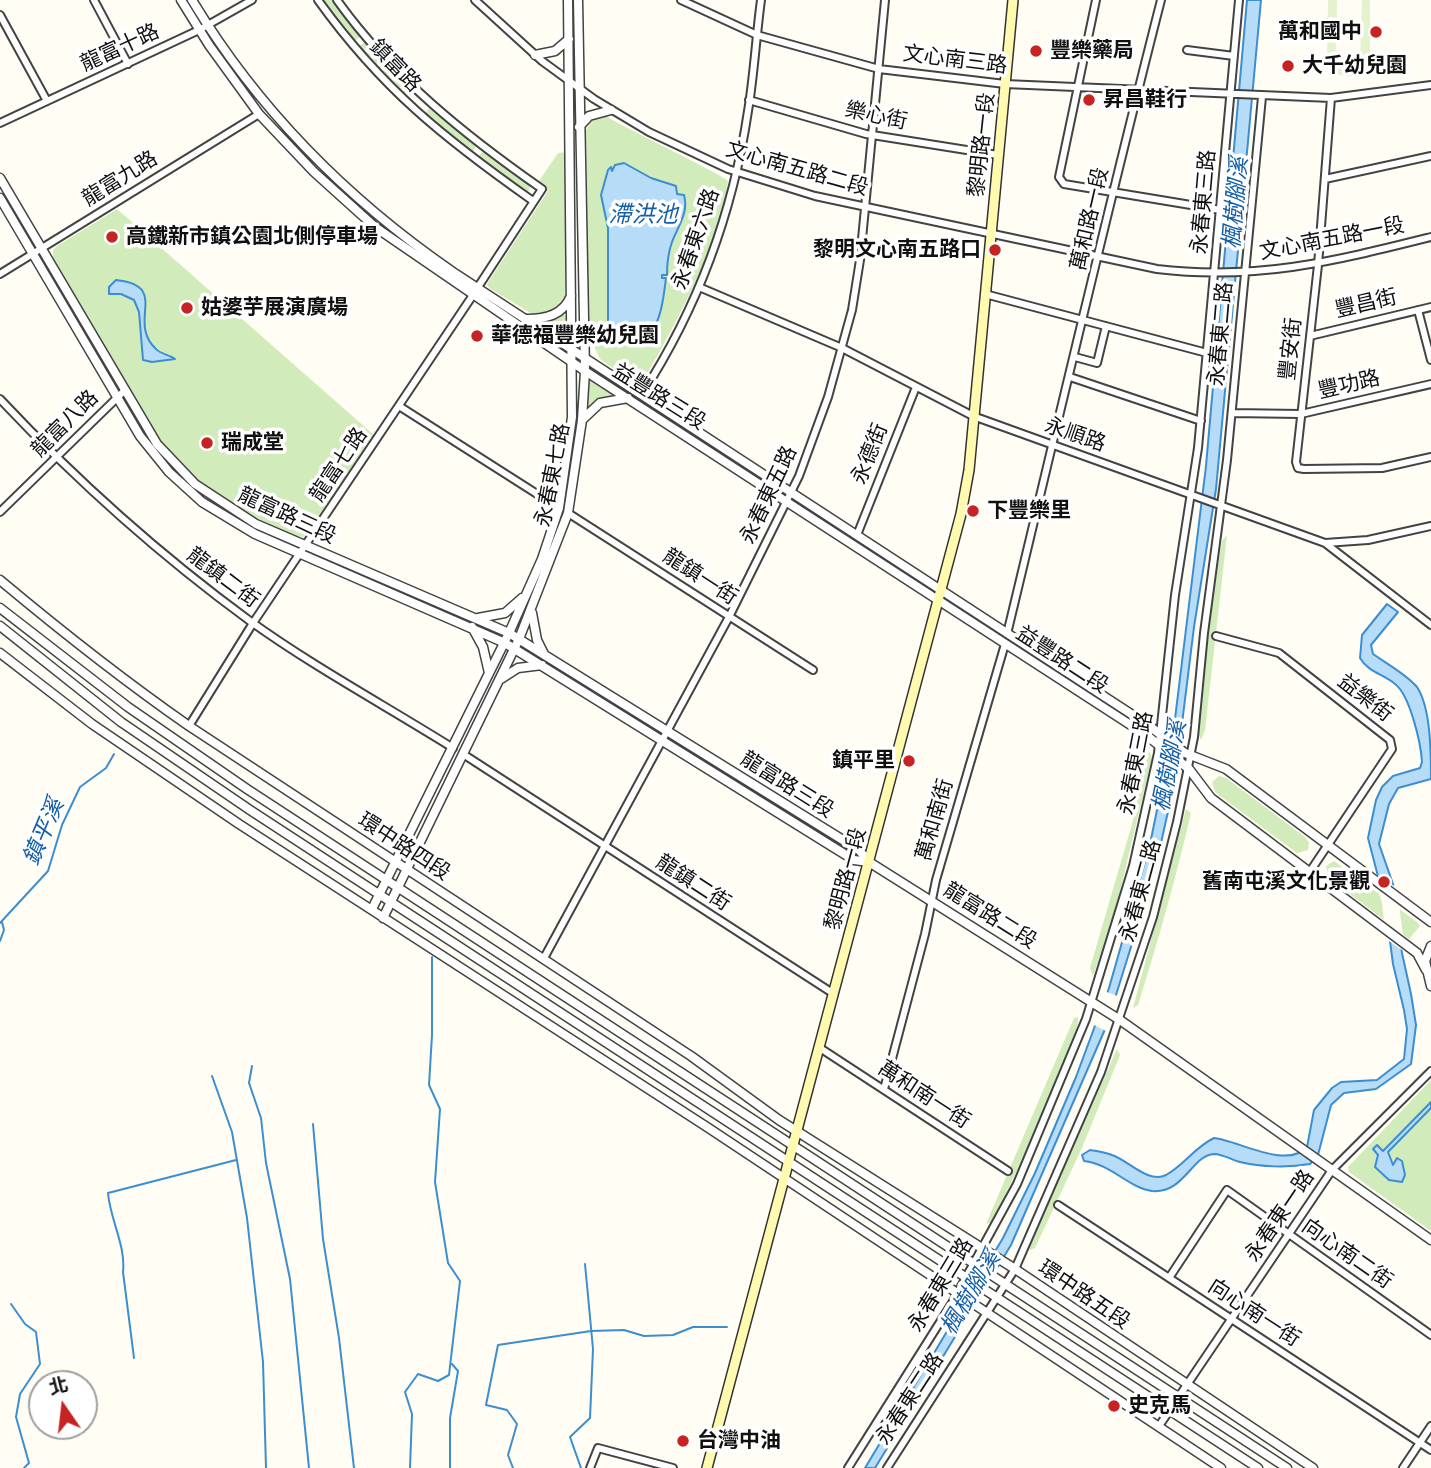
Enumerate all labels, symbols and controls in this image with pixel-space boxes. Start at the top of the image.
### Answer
street label: 龍富十路 [77,19,163,77]
place label: 萬和國中 [1278,19,1362,45]
marker: 萬和國中 [1368,24,1384,40]
street label: 鎮富路 [364,35,426,97]
place label: 豐樂藥局 [1050,38,1134,64]
street label: 文心南三路 [901,41,1009,79]
marker: 豐樂藥局 [1028,43,1044,59]
place label: 大千幼兒園 [1302,53,1407,79]
marker: 大千幼兒園 [1280,58,1296,74]
place label: 昇昌鞋行 [1103,87,1187,113]
street label: 黎明路一段 [964,91,1000,199]
marker: 昇昌鞋行 [1081,92,1097,108]
street label: 樂心街 [843,97,909,135]
street label: 文心南五路二段 [723,137,871,201]
street label: 龍富九路 [78,146,162,212]
street label: 永春東三路 [1187,149,1221,255]
water label: 楓樹腳溪 [1218,156,1254,250]
street label: 萬和路一段 [1066,165,1114,273]
street label: 永春東六路 [667,185,725,293]
water label: 滯洪池 [609,201,677,229]
street label: 文心南五路一段 [1257,213,1407,265]
place label: 高鐵新市鎮公園北側停車場 [126,224,378,250]
marker: 高鐵新市鎮公園北側停車場 [104,229,120,245]
place label: 黎明文心南五路口 [813,237,981,263]
marker: 黎明文心南五路口 [987,242,1003,258]
street label: 永春東二路 [1204,281,1238,387]
street label: 豐昌街 [1332,285,1400,323]
place label: 姑婆芋展演廣場 [201,295,348,321]
marker: 姑婆芋展演廣場 [179,300,195,316]
street label: 豐安街 [1275,316,1307,382]
place label: 華德福豐樂幼兒園 [491,323,659,349]
marker: 華德福豐樂幼兒園 [469,328,485,344]
street label: 益豐路三段 [608,358,710,436]
street label: 豐功路 [1315,366,1383,404]
street label: 龍富八路 [26,385,104,463]
street label: 永順路 [1041,413,1109,457]
street label: 永德街 [847,420,893,488]
street label: 永春東七路 [531,421,575,529]
street label: 龍富七路 [305,423,373,507]
place label: 瑞成堂 [221,430,284,456]
marker: 瑞成堂 [199,435,215,451]
street label: 永春東五路 [735,442,803,548]
street label: 龍富路三段 [234,482,340,550]
place label: 下豐樂里 [987,498,1071,524]
marker: 下豐樂里 [965,503,981,519]
street label: 龍鎮二街 [182,543,264,613]
street label: 龍鎮一街 [658,544,742,610]
street label: 益豐路二段 [1011,621,1113,699]
street label: 益樂街 [1332,669,1398,727]
street label: 永春東三路 [1114,709,1158,817]
water label: 楓樹腳溪 [1148,718,1192,814]
street label: 龍富路三段 [736,746,838,824]
place label: 鎮平里 [832,748,895,774]
marker: 鎮平里 [901,753,917,769]
street label: 萬和南街 [911,776,959,864]
water label: 鎮平溪 [18,795,70,869]
street label: 環中路四段 [353,808,455,886]
street label: 黎明路一段 [820,825,872,933]
street label: 永春東二路 [1115,837,1167,945]
street label: 龍鎮二街 [651,850,735,916]
place label: 舊南屯溪文化景觀 [1202,869,1370,895]
marker: 舊南屯溪文化景觀 [1376,874,1392,890]
street label: 龍富路二段 [939,877,1041,955]
street label: 萬和南一街 [873,1056,975,1134]
street label: 永春東一路 [1240,1165,1320,1267]
street label: 向心南二街 [1297,1214,1397,1294]
street label: 永春東三路 [903,1234,979,1336]
water label: 楓樹腳溪 [935,1246,1007,1340]
street label: 環中路五段 [1033,1255,1135,1335]
street label: 向心南一街 [1203,1274,1305,1352]
street label: 永春東二路 [871,1348,949,1450]
north arrow [28,1370,98,1440]
text: 北 [46,1373,70,1400]
place label: 史克馬 [1128,1393,1191,1419]
marker: 史克馬 [1106,1398,1122,1414]
place label: 台灣中油 [697,1428,781,1454]
marker: 台灣中油 [675,1433,691,1449]

